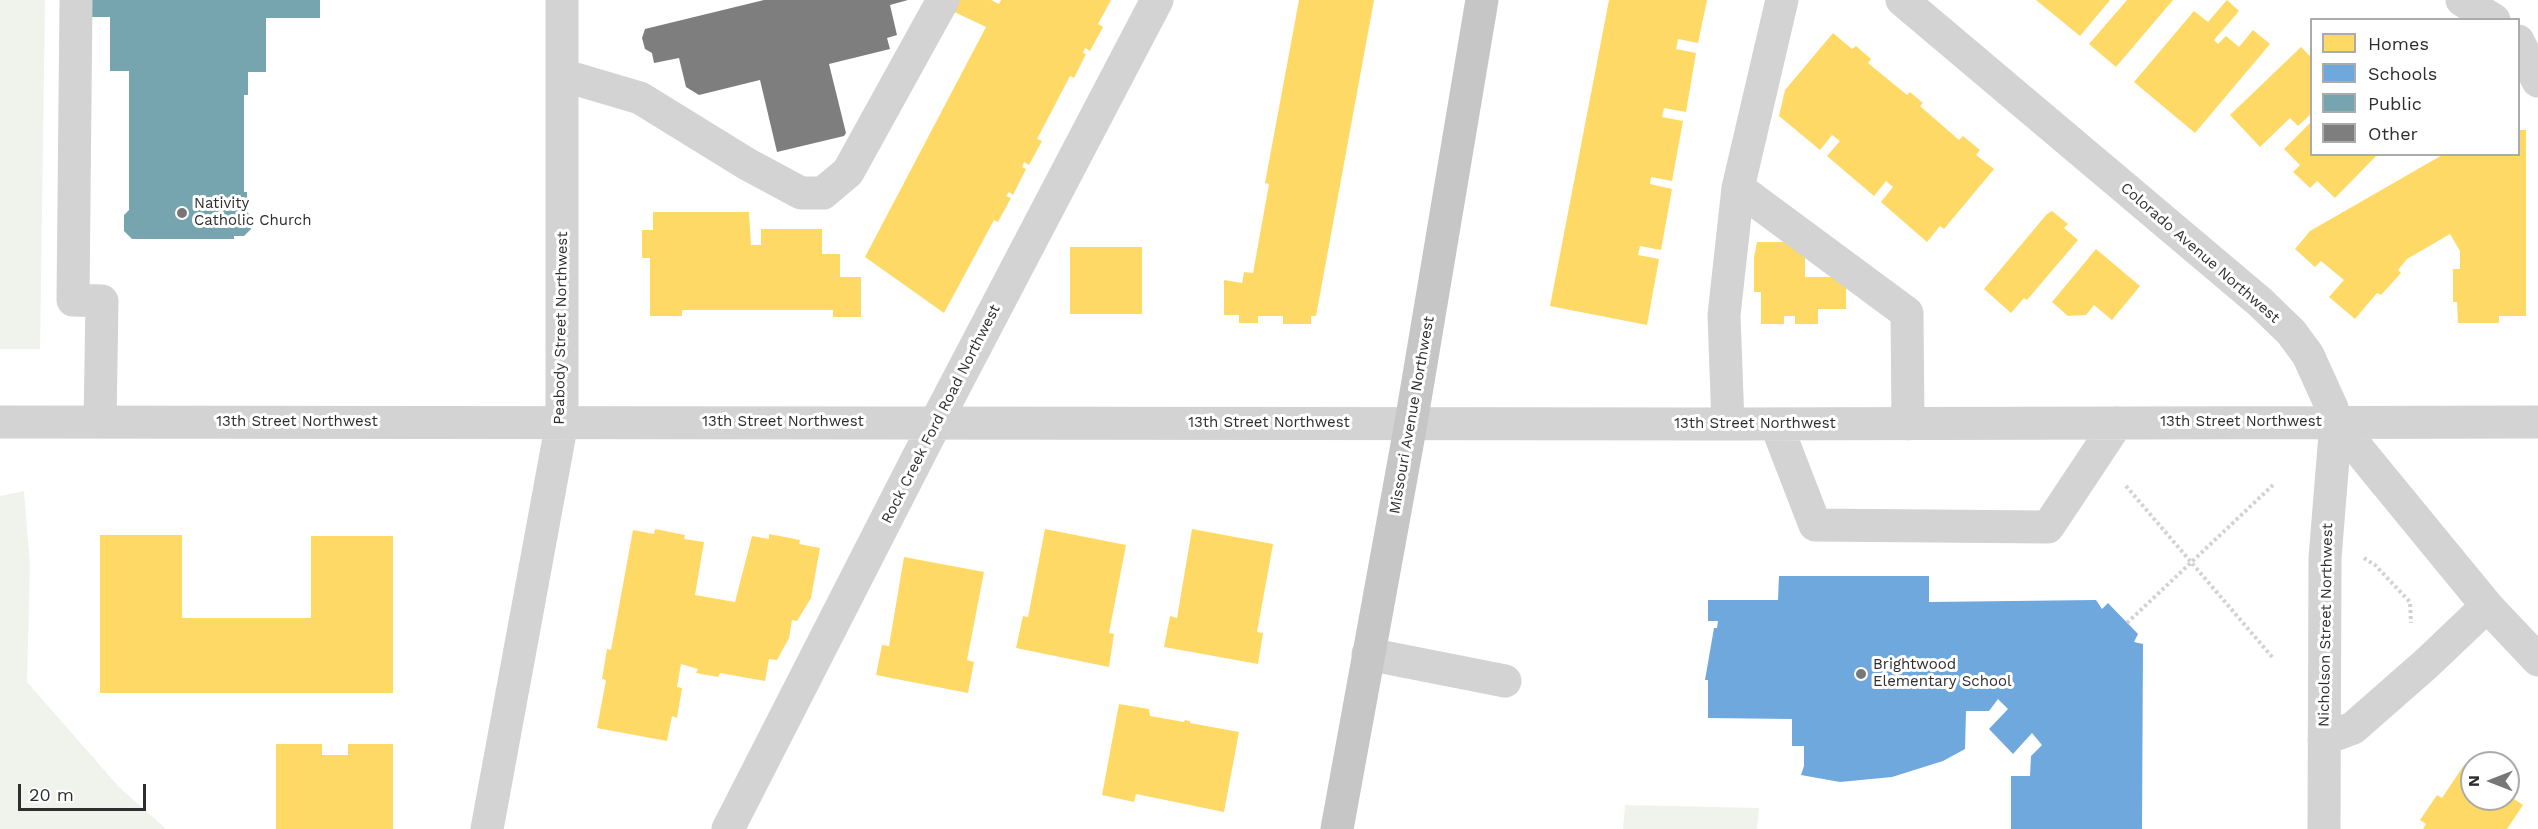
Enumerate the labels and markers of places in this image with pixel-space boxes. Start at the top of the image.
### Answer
place label: Nativity Catholic Church [194,195,312,230]
marker: Nativity Catholic Church [175,206,189,220]
place label: Brightwood Elementary School [1873,656,2012,691]
marker: Brightwood Elementary School [1854,667,1868,681]

